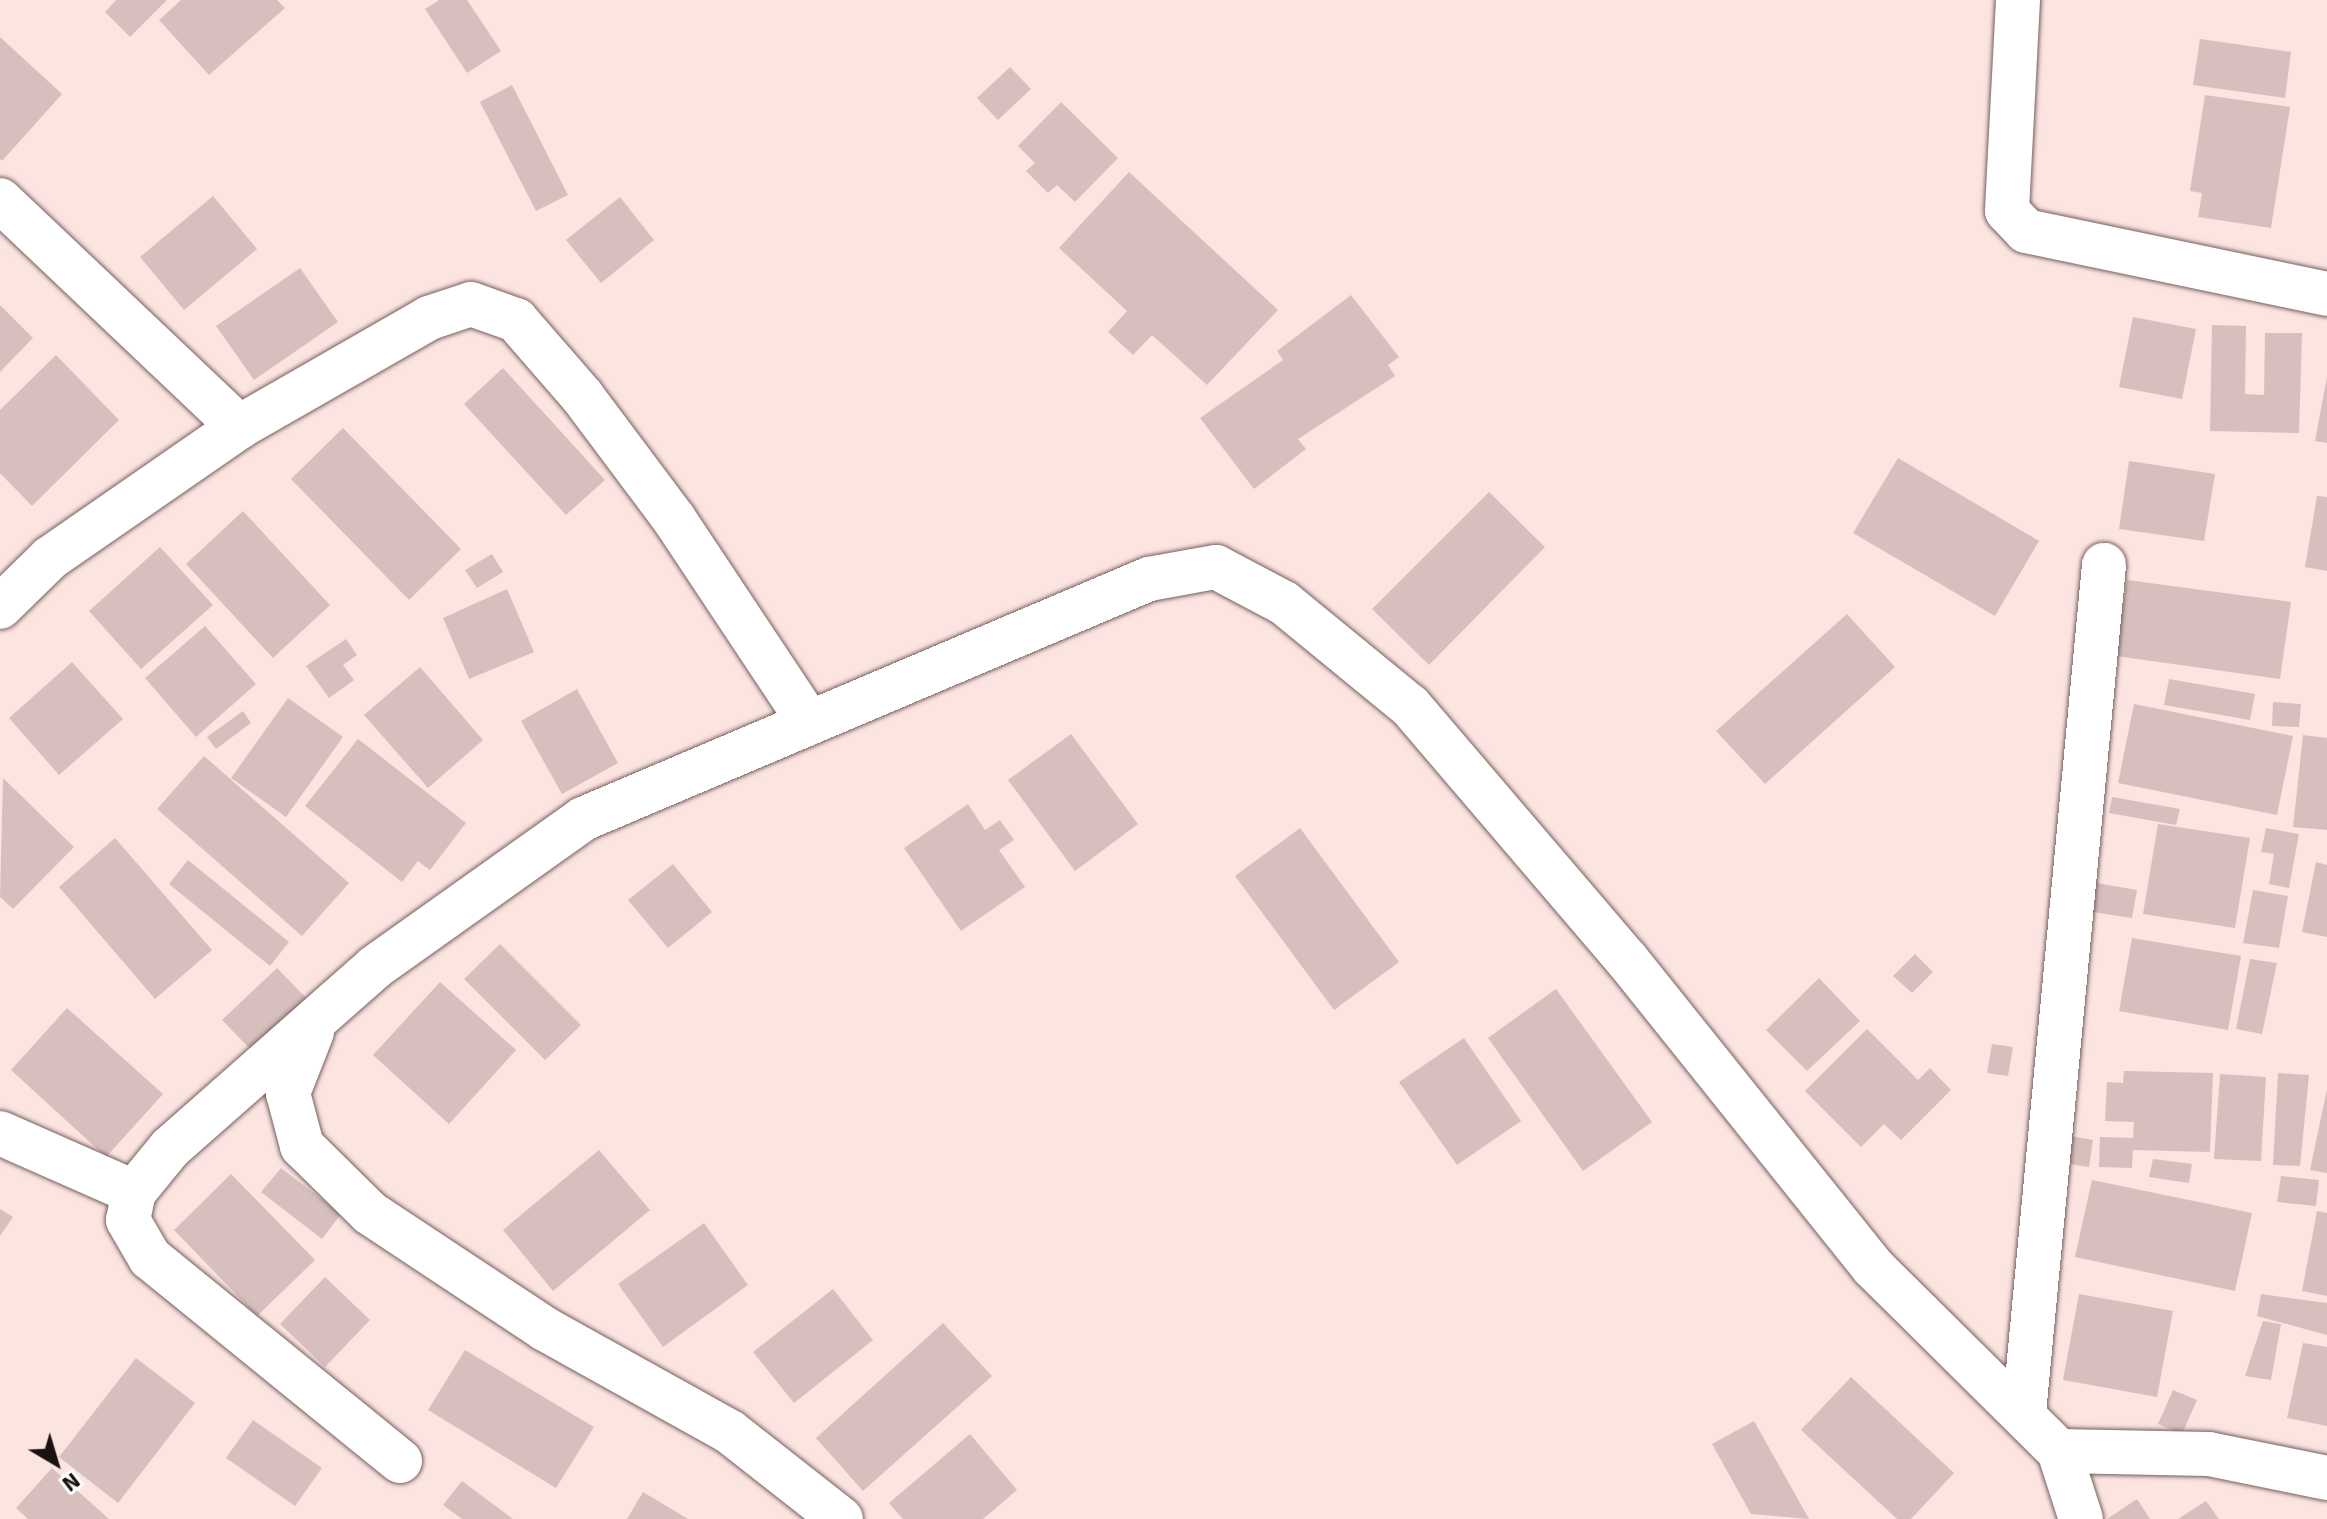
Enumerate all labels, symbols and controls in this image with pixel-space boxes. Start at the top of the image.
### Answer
north arrow [16,1423,96,1503]
text: N [57,1467,85,1498]

